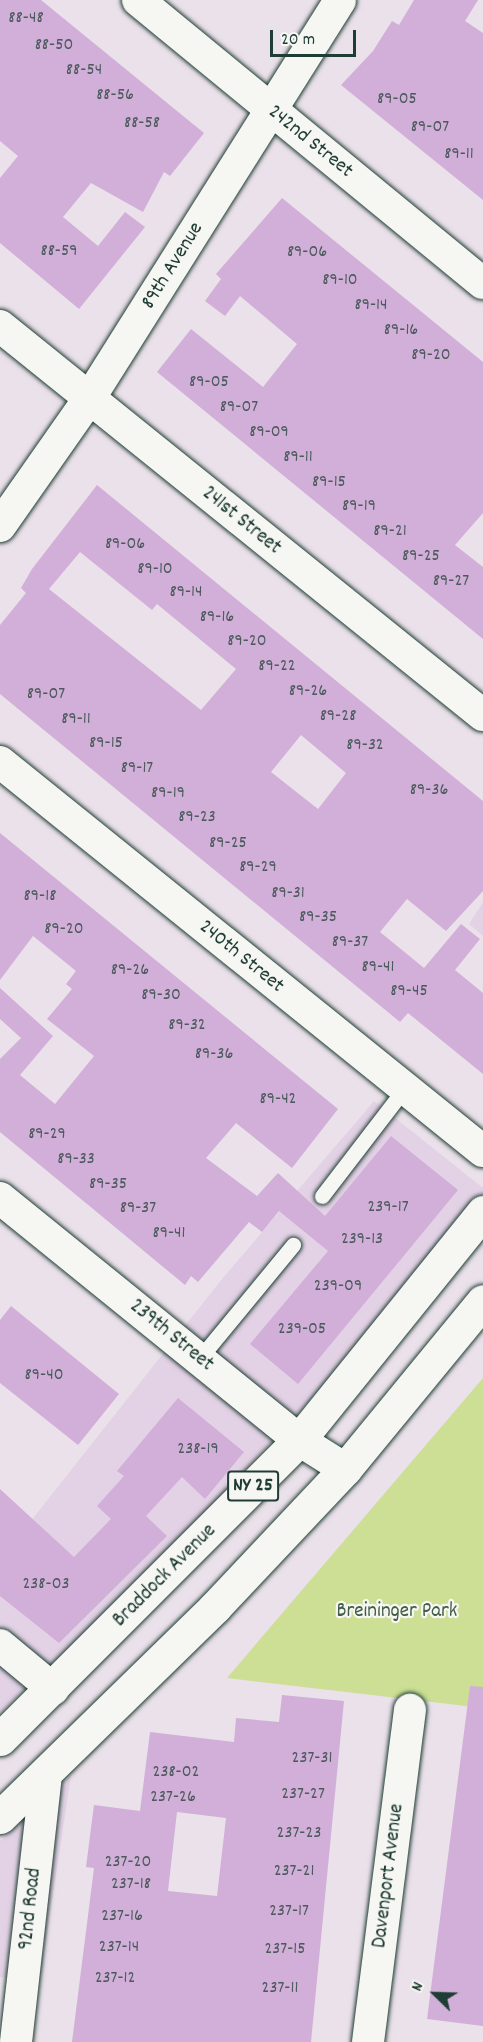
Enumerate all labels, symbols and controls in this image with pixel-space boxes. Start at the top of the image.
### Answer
house number: 88-48 [8,8,44,30]
scale bar [273,18,358,56]
text: 20 m [281,28,315,53]
house number: 88-50 [35,35,73,57]
house number: 88-54 [66,60,102,82]
house number: 88-56 [96,85,134,107]
house number: 89-05 [377,89,417,111]
street label: 242nd Street [262,100,358,184]
house number: 88-58 [124,113,160,135]
house number: 89-07 [411,117,449,139]
house number: 89-11 [444,144,474,166]
street label: 89th Avenue [136,218,210,314]
house number: 88-59 [40,241,78,263]
house number: 89-06 [287,242,327,264]
house number: 89-10 [322,270,358,292]
house number: 89-14 [354,295,388,317]
house number: 89-16 [384,320,418,342]
house number: 89-20 [411,345,451,367]
house number: 89-05 [189,372,229,394]
house number: 89-07 [220,397,258,419]
house number: 89-09 [249,422,289,444]
house number: 89-11 [283,447,313,469]
house number: 89-15 [312,472,346,494]
street label: 241st Street [196,481,286,561]
house number: 89-19 [342,496,376,518]
house number: 89-21 [373,521,407,543]
house number: 89-06 [105,534,145,556]
house number: 89-25 [402,546,440,568]
house number: 89-10 [137,559,173,581]
house number: 89-27 [433,571,469,593]
house number: 89-14 [169,582,203,604]
house number: 89-16 [200,607,234,629]
house number: 89-20 [227,631,267,653]
house number: 89-22 [258,656,296,678]
house number: 89-26 [289,681,327,703]
house number: 89-07 [27,684,65,706]
house number: 89-28 [320,706,356,728]
house number: 89-11 [61,709,91,731]
house number: 89-15 [89,733,123,755]
house number: 89-32 [346,735,384,757]
house number: 89-17 [121,758,153,780]
house number: 89-36 [410,780,448,802]
house number: 89-19 [151,783,185,805]
house number: 89-23 [178,807,216,829]
house number: 89-25 [209,833,247,855]
house number: 89-29 [239,857,277,879]
house number: 89-31 [271,883,305,905]
house number: 89-18 [24,886,56,908]
house number: 89-35 [299,907,337,929]
street label: 240th Street [193,915,289,999]
house number: 89-20 [44,919,84,941]
house number: 89-37 [332,932,368,954]
house number: 89-41 [361,957,395,979]
house number: 89-26 [111,960,149,982]
house number: 89-45 [390,981,428,1003]
house number: 89-30 [141,985,181,1007]
house number: 89-32 [168,1015,206,1037]
house number: 89-36 [195,1044,233,1066]
house number: 89-42 [260,1089,296,1111]
house number: 89-29 [28,1124,66,1146]
house number: 89-33 [57,1149,95,1171]
house number: 89-35 [89,1174,127,1196]
house number: 239-17 [367,1197,409,1219]
house number: 89-37 [120,1198,156,1220]
house number: 89-41 [152,1223,186,1245]
house number: 239-13 [341,1229,383,1251]
house number: 239-09 [314,1276,362,1298]
street label: 239th Street [124,1294,218,1378]
house number: 239-05 [278,1319,326,1341]
house number: 89-40 [25,1365,63,1387]
house number: 238-19 [177,1439,219,1461]
road number: NY 25 [226,1469,280,1503]
street label: Braddock Avenue [108,1519,222,1633]
house number: 238-03 [22,1574,70,1596]
park label: Breininger Park [337,1599,457,1625]
house number: 237-31 [292,1748,332,1770]
house number: 238-02 [153,1762,199,1784]
house number: 237-27 [281,1784,325,1806]
house number: 237-26 [150,1787,196,1809]
street label: Davenport Avenue [368,1802,410,1950]
house number: 237-23 [277,1823,321,1845]
house number: 237-20 [105,1852,151,1874]
house number: 237-21 [274,1861,314,1883]
street label: 92nd Road [14,1867,48,1951]
house number: 237-18 [111,1874,151,1896]
house number: 237-17 [269,1901,309,1923]
house number: 237-16 [101,1906,143,1928]
house number: 237-14 [99,1937,139,1959]
house number: 237-15 [264,1939,306,1961]
north arrow [405,1964,465,2024]
house number: 237-12 [95,1968,135,1990]
house number: 237-11 [262,1978,298,2000]
text: N [406,1979,430,1995]

